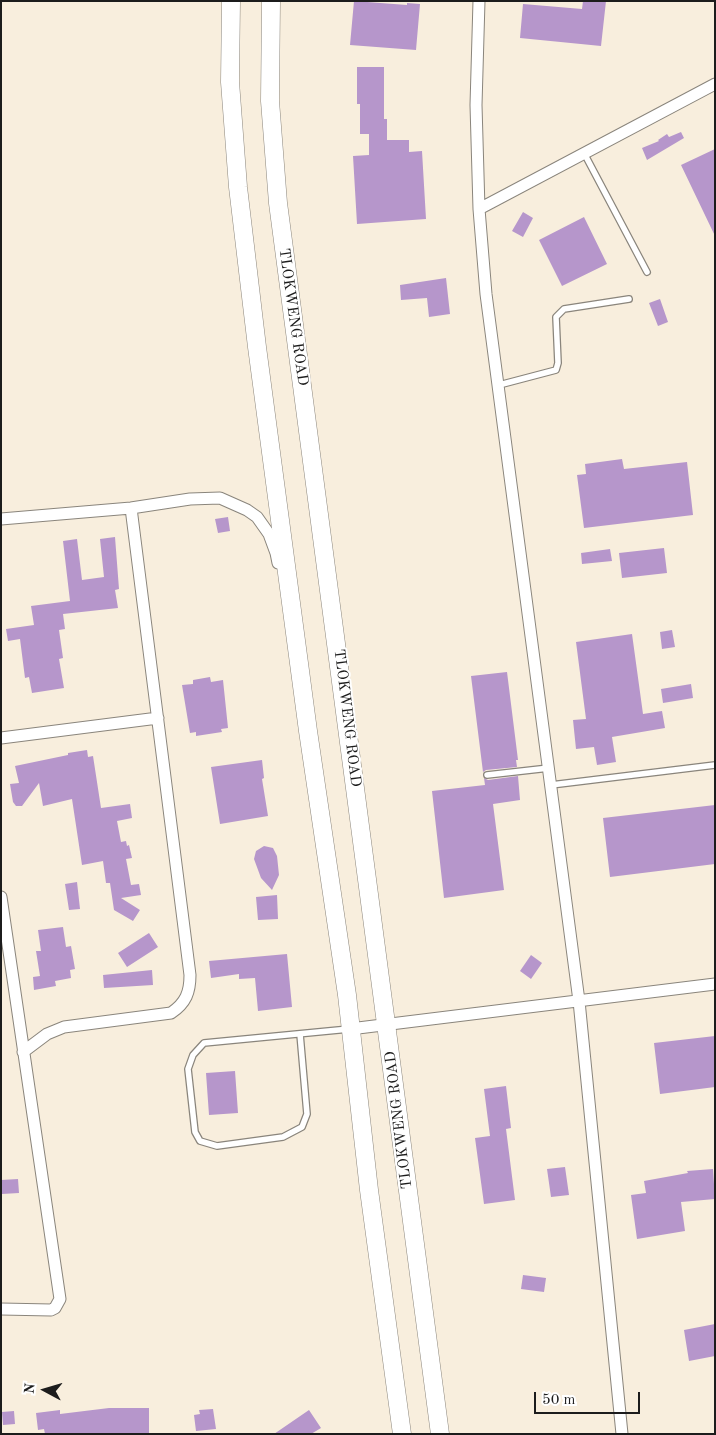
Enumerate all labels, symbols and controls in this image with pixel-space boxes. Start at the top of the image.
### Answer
street label: TLOKWENG ROAD [274,247,312,387]
street label: TLOKWENG ROAD [330,648,364,788]
street label: TLOKWENG ROAD [382,1050,416,1190]
north arrow [20,1365,70,1415]
text: N [23,1382,38,1394]
scale bar [536,1382,642,1414]
text: 50 m [542,1393,576,1408]

